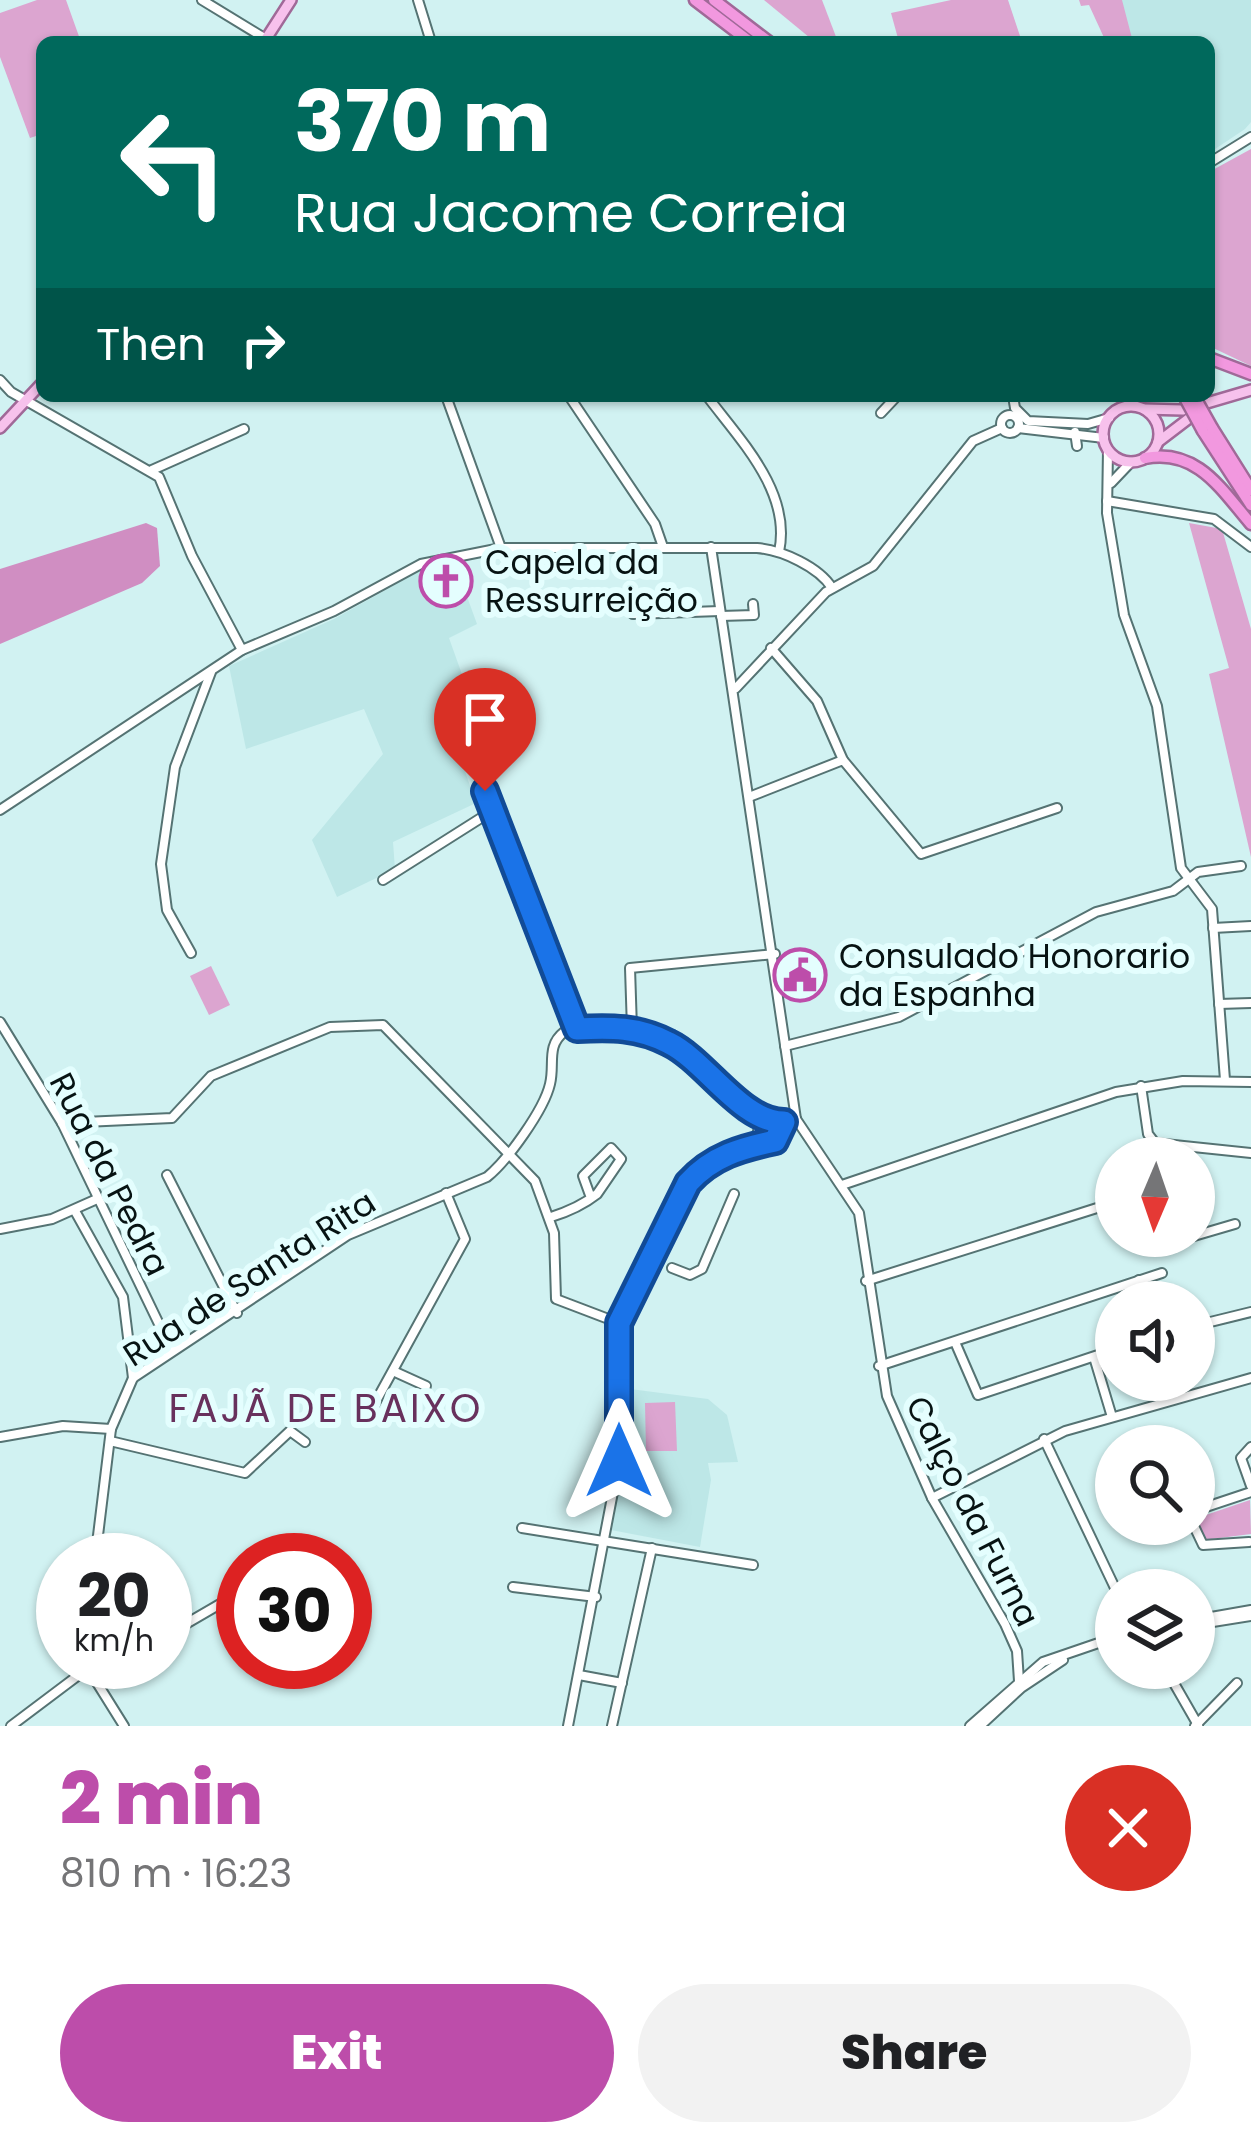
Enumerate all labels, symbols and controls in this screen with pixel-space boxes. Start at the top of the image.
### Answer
text: 370 m [294,63,551,180]
icon: left [96,84,252,240]
text: Rua Jacome Correia [294,175,848,251]
icon: right [230,312,296,378]
text: Then [96,313,206,376]
place label: Capela da Ressurreição [485,539,698,624]
church icon: Capela da Ressurreição [418,553,474,609]
pin [434,668,536,791]
icon: arrive [452,686,518,752]
place label: Consulado Honorario da Espanha [839,933,1190,1018]
public building icon: Consulado Honorario da Espanha [772,947,828,1003]
street label: Rua da Pedra [38,1065,181,1284]
north arrow [1095,1137,1215,1257]
map controls [1095,1137,1215,1689]
street label: Rua de Santa Rita [114,1179,385,1378]
button: sound [1095,1281,1215,1401]
district label: FAJÃ DE BAIXO [169,1381,483,1436]
street label: Calço da Furna [894,1388,1051,1635]
position arrow [556,1398,682,1524]
button: search [1095,1425,1215,1545]
speed limit sign: 30 [216,1533,372,1689]
text: 20 [77,1554,151,1638]
button: layers [1095,1569,1215,1689]
text: km/h [74,1619,154,1662]
text: 2 min [60,1748,263,1849]
button: close [1065,1765,1191,1891]
text: 810 m · 16:23 [60,1846,292,1901]
button: Exit [60,1984,614,2122]
button: Share [638,1984,1191,2122]

